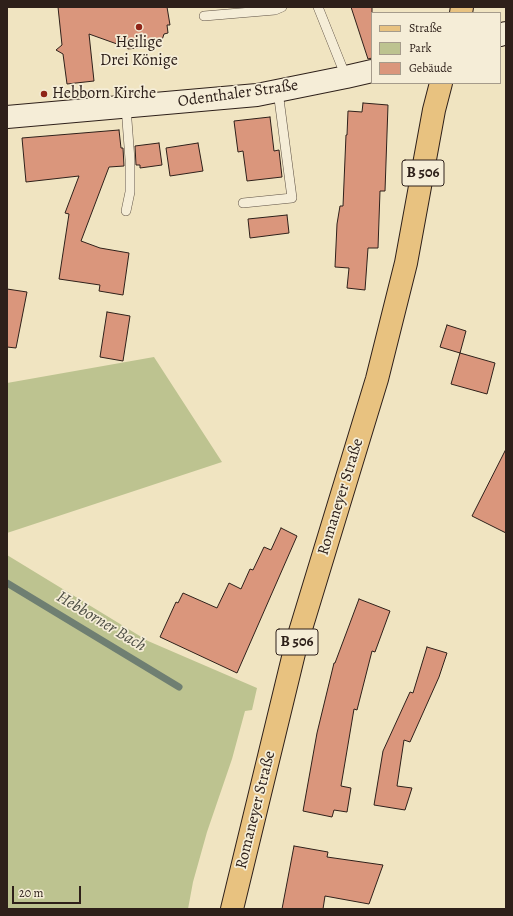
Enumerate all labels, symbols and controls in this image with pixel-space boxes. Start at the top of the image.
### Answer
legend [371,12,501,84]
text: Straße [409,20,442,36]
marker: Heilige Drei Könige [134,22,144,32]
place label: Heilige Drei Könige [100,33,178,71]
text: Park [409,40,432,56]
text: Gebäude [409,60,452,76]
street label: Odenthaler Straße [177,76,299,112]
place label: Hebborn Kirche [52,84,156,104]
marker: Hebborn Kirche [39,89,49,99]
road number: B 506 [402,160,444,186]
street label: Romaneyer Straße [314,436,368,558]
water label: Hebborner Bach [52,587,150,657]
road number: B 506 [276,629,318,655]
street label: Romaneyer Straße [232,749,280,871]
scale bar [14,878,83,904]
text: 20 m [19,885,43,901]

